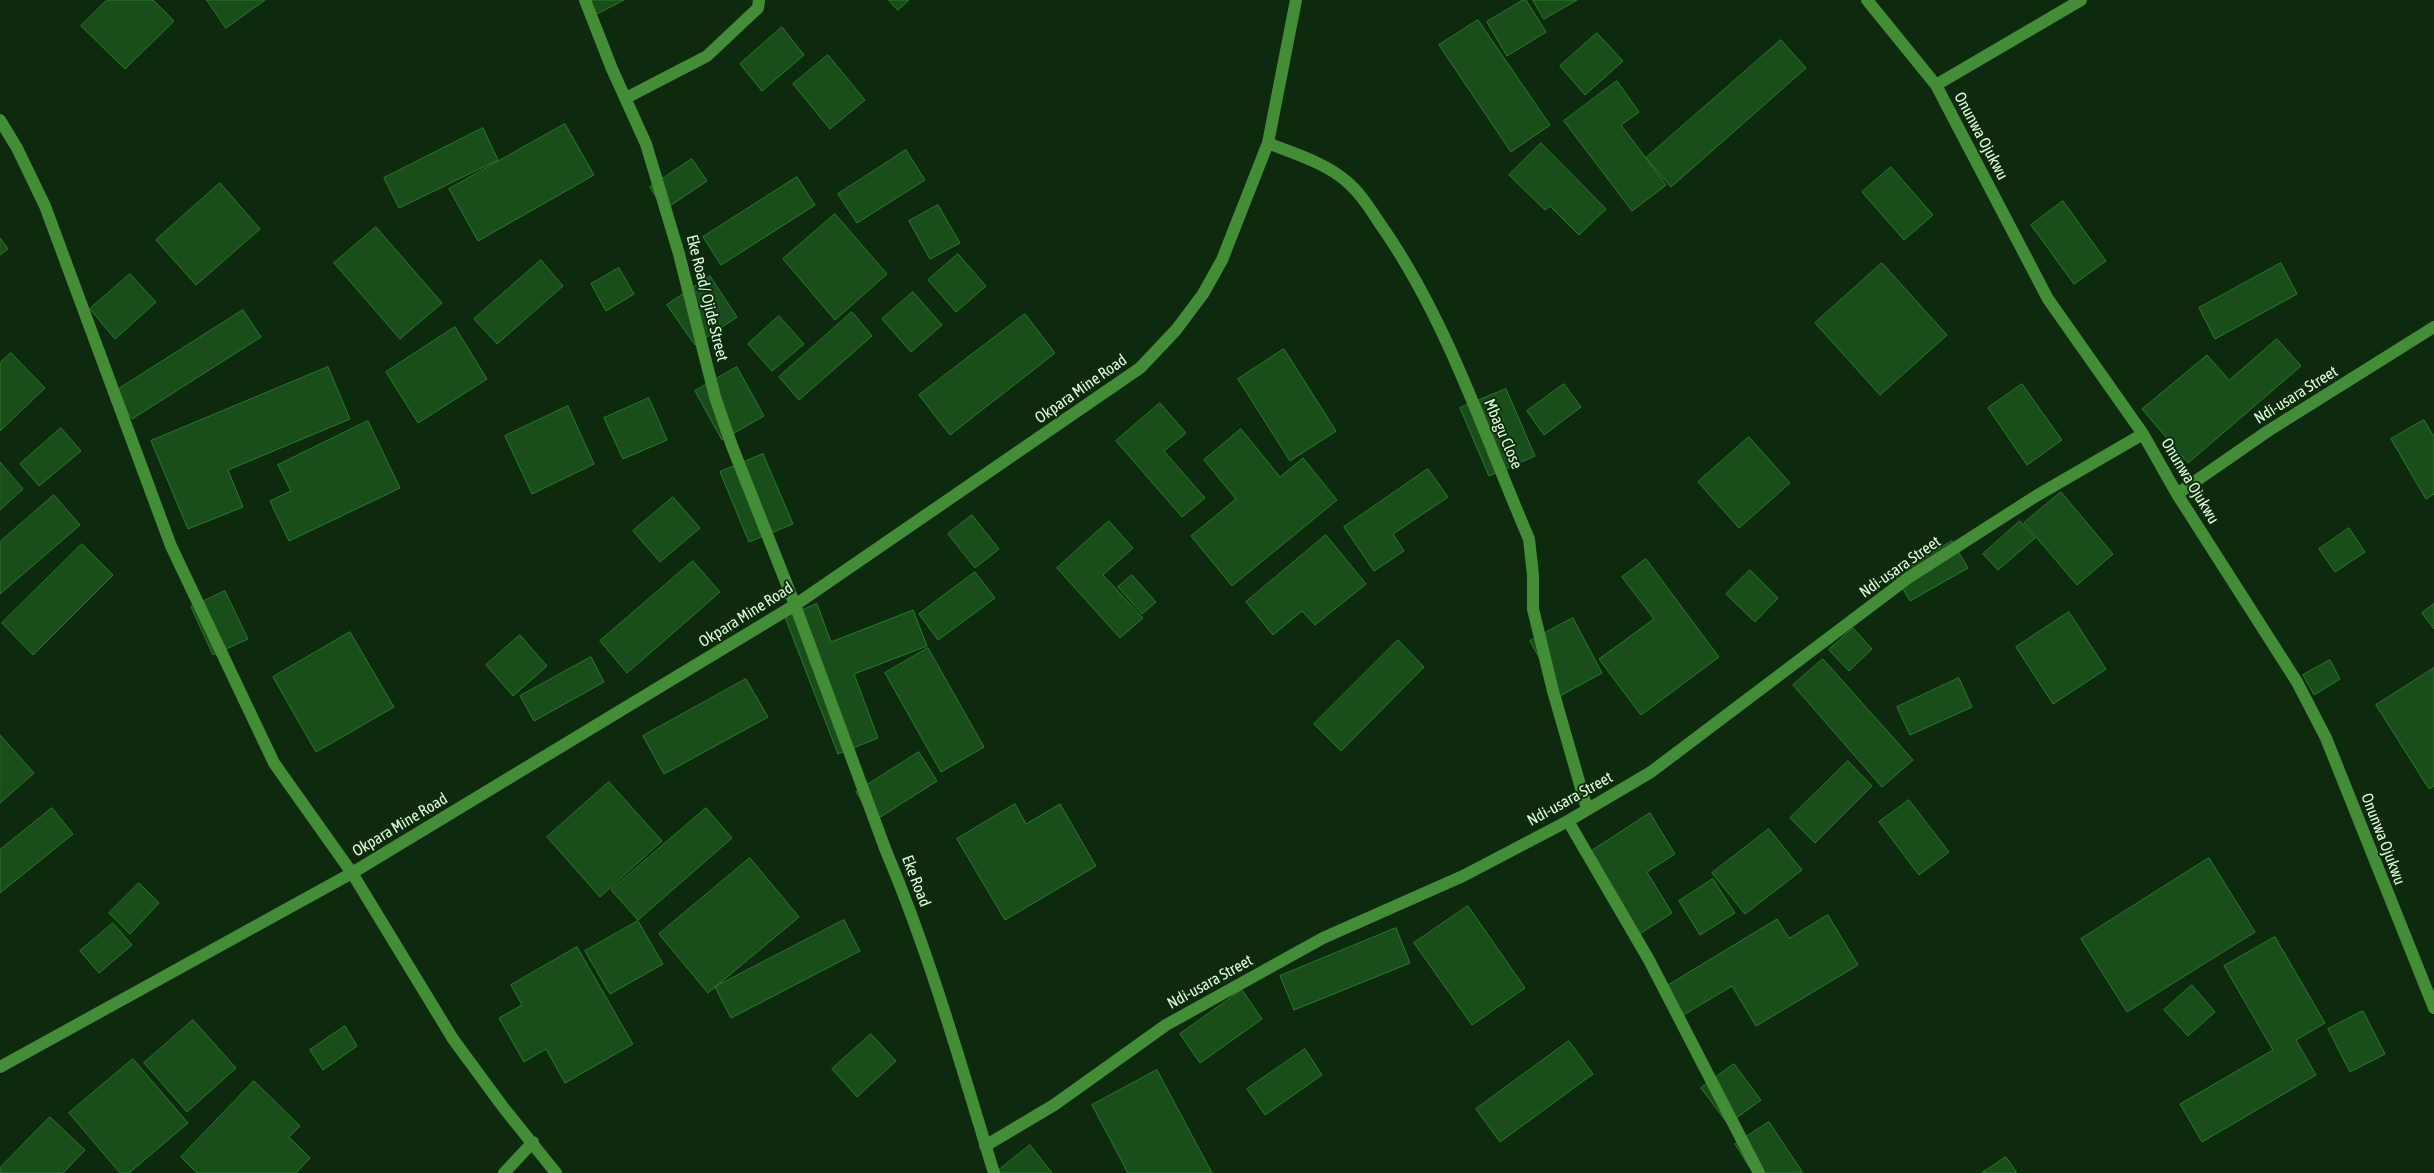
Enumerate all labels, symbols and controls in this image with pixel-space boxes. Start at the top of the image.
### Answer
street label: Onunwa Ojukwu [1950,89,2012,183]
street label: Eke Road/ Ojide Street [682,233,732,363]
street label: Okpara Mine Road [1031,350,1131,428]
street label: Ndi-usara Street [2251,362,2341,428]
street label: Mbagu Close [1480,396,1526,472]
street label: Onunwa Ojukwu [2157,435,2223,527]
street label: Ndi-usara Street [1856,532,1944,602]
street label: Okpara Mine Road [695,578,797,652]
street label: Ndi-usara Street [1524,768,1616,830]
street label: Okpara Mine Road [349,789,451,861]
street label: Onunwa Ojukwu [2357,790,2409,888]
street label: Eke Road [897,853,935,909]
street label: Ndi-usara Street [1164,951,1256,1013]

